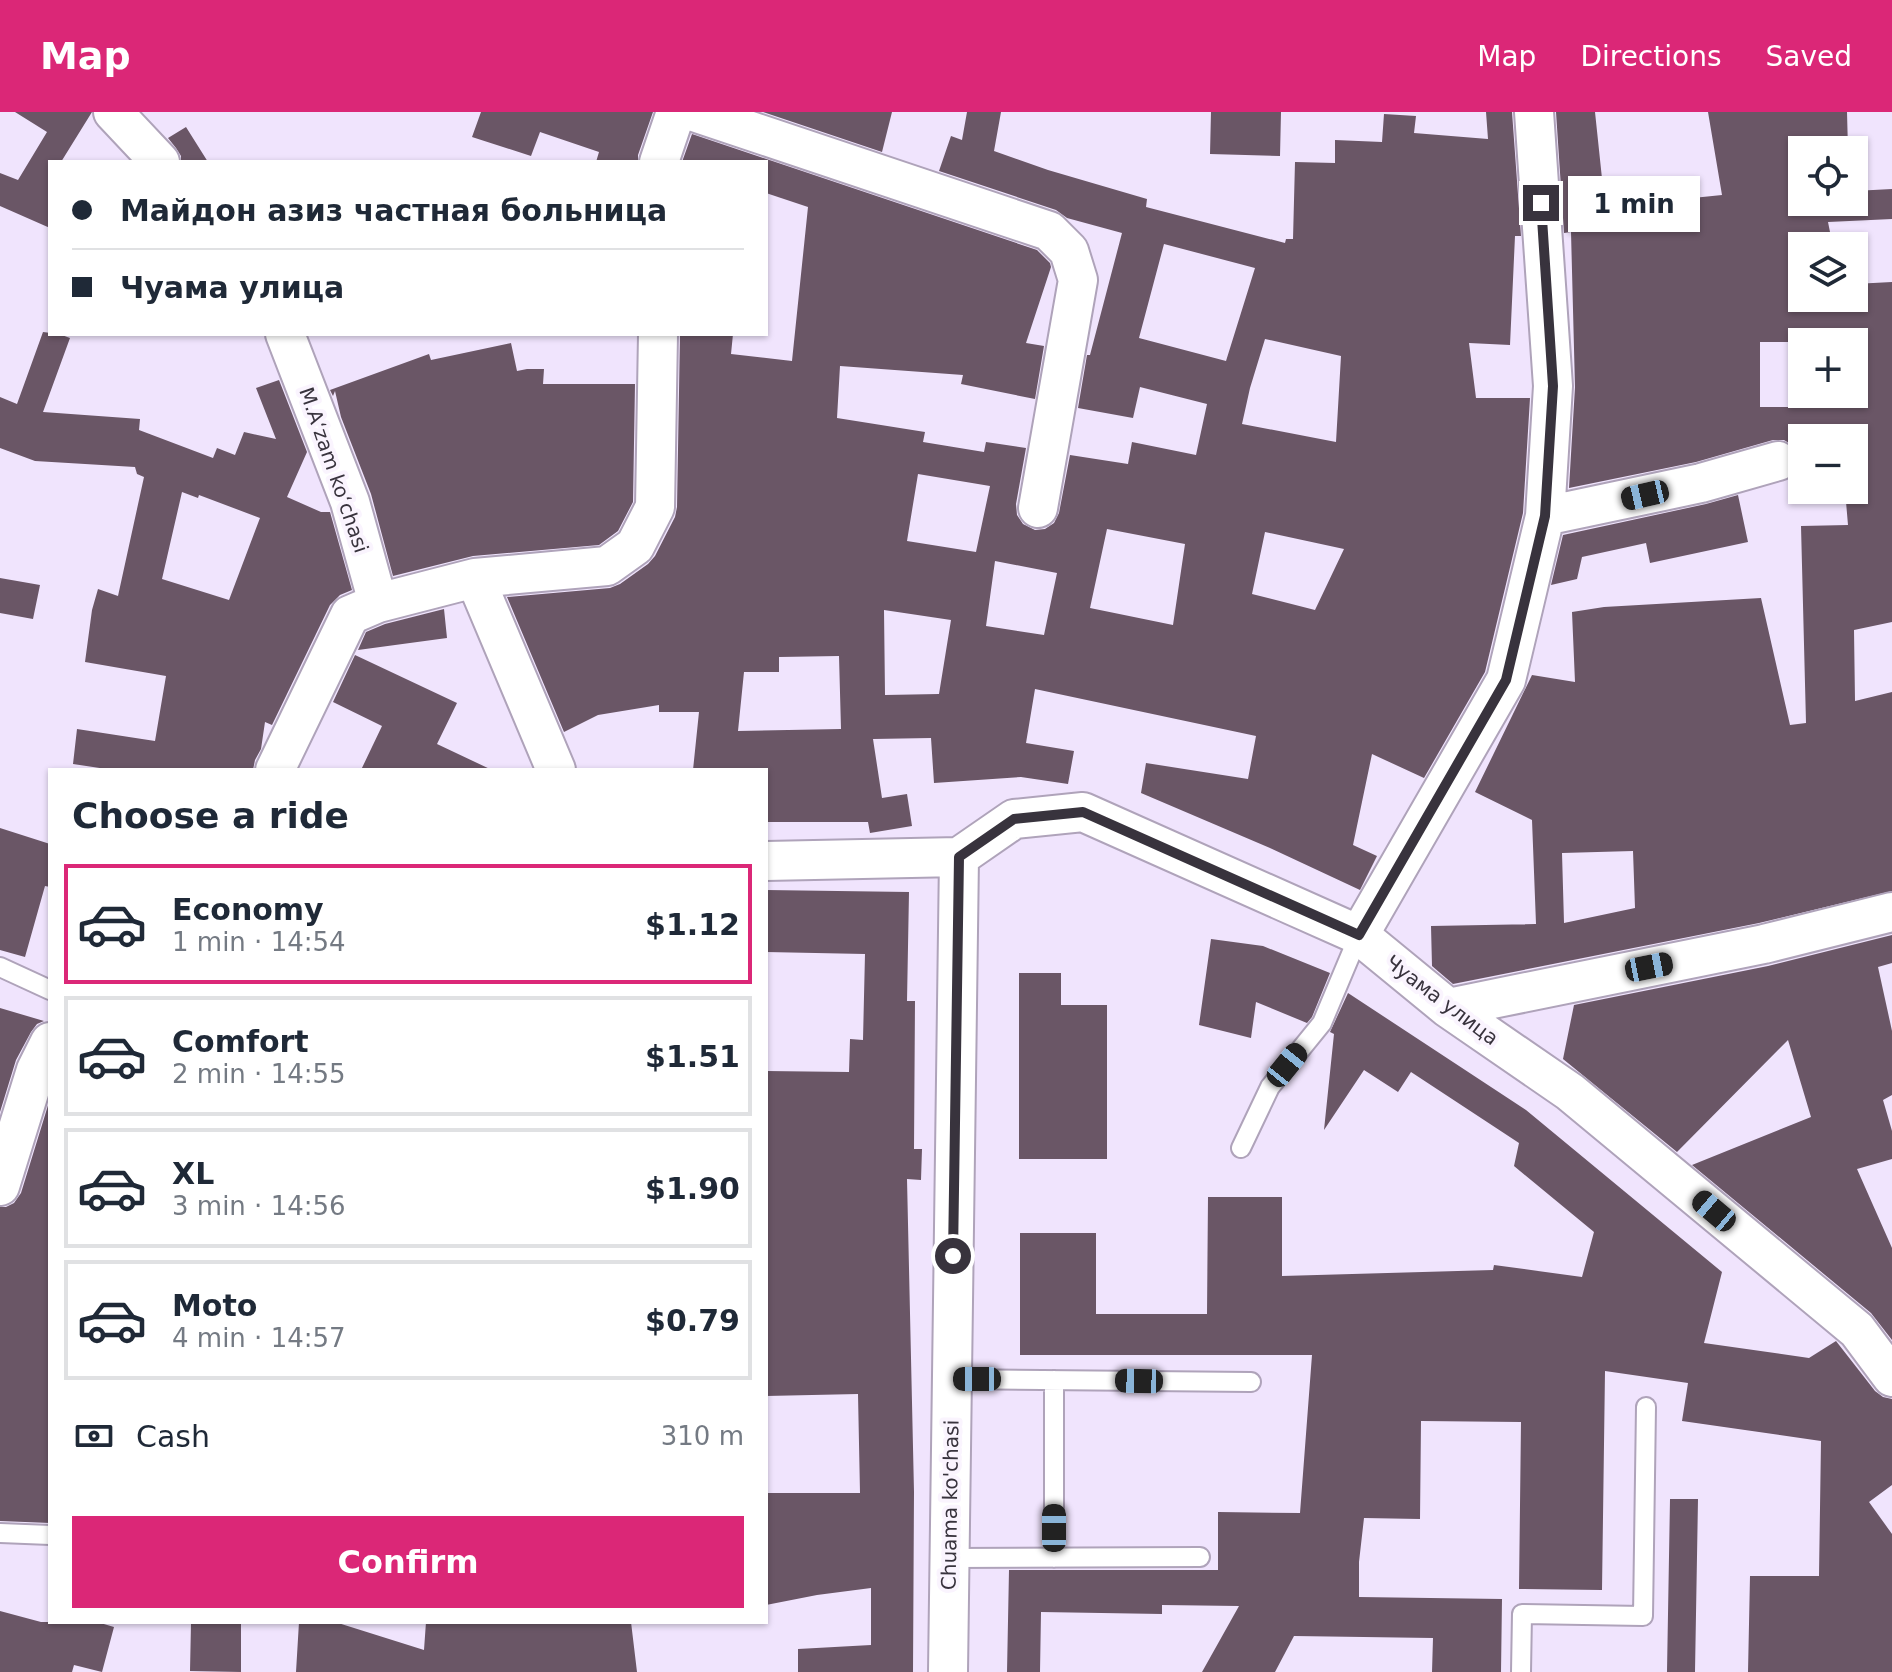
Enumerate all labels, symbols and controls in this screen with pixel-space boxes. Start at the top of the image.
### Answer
text: Map [40,34,131,78]
text: Map [1477,40,1536,73]
text: Directions [1580,40,1721,73]
text: Saved [1765,40,1852,73]
map controls [1788,136,1868,504]
button: locate [1788,136,1868,216]
callout: 1 min [1569,175,1701,231]
route end [1523,185,1559,221]
text: 1 min [1593,189,1675,219]
text: Майдон азиз частная больница [120,193,667,228]
button: layers [1788,232,1868,312]
text: Чуама улица [120,270,344,305]
button: + [1788,328,1868,408]
street label: M.Aʻzam koʻchasi [294,384,374,556]
button: − [1788,424,1868,504]
car [1619,478,1671,512]
text: Choose a ride [72,795,349,836]
icon: car [76,888,148,960]
text: Economy [172,892,324,927]
text: $1.12 [645,907,740,942]
text: 1 min · 14:54 [172,927,346,957]
street label: Чуама улица [1381,950,1503,1050]
car [1623,951,1675,983]
icon: car [76,1020,148,1092]
text: Comfort [172,1024,309,1059]
text: $1.51 [645,1039,740,1074]
car [1263,1039,1311,1091]
text: 2 min · 14:55 [172,1059,346,1089]
icon: car [76,1152,148,1224]
text: XL [172,1156,214,1191]
text: $1.90 [645,1171,740,1206]
car [1688,1186,1740,1236]
text: 3 min · 14:56 [172,1191,346,1221]
route start [935,1238,971,1274]
icon: car [76,1284,148,1356]
text: Moto [172,1288,257,1323]
text: $0.79 [645,1303,740,1338]
text: 4 min · 14:57 [172,1323,346,1353]
car [953,1367,1001,1391]
car [1115,1369,1163,1393]
icon: cash [72,1414,116,1458]
text: Cash [136,1419,210,1454]
street label: Chuama ko'chasi [937,1420,963,1590]
text: 310 m [661,1421,744,1451]
car [1042,1504,1066,1552]
button: Confirm [72,1516,744,1608]

